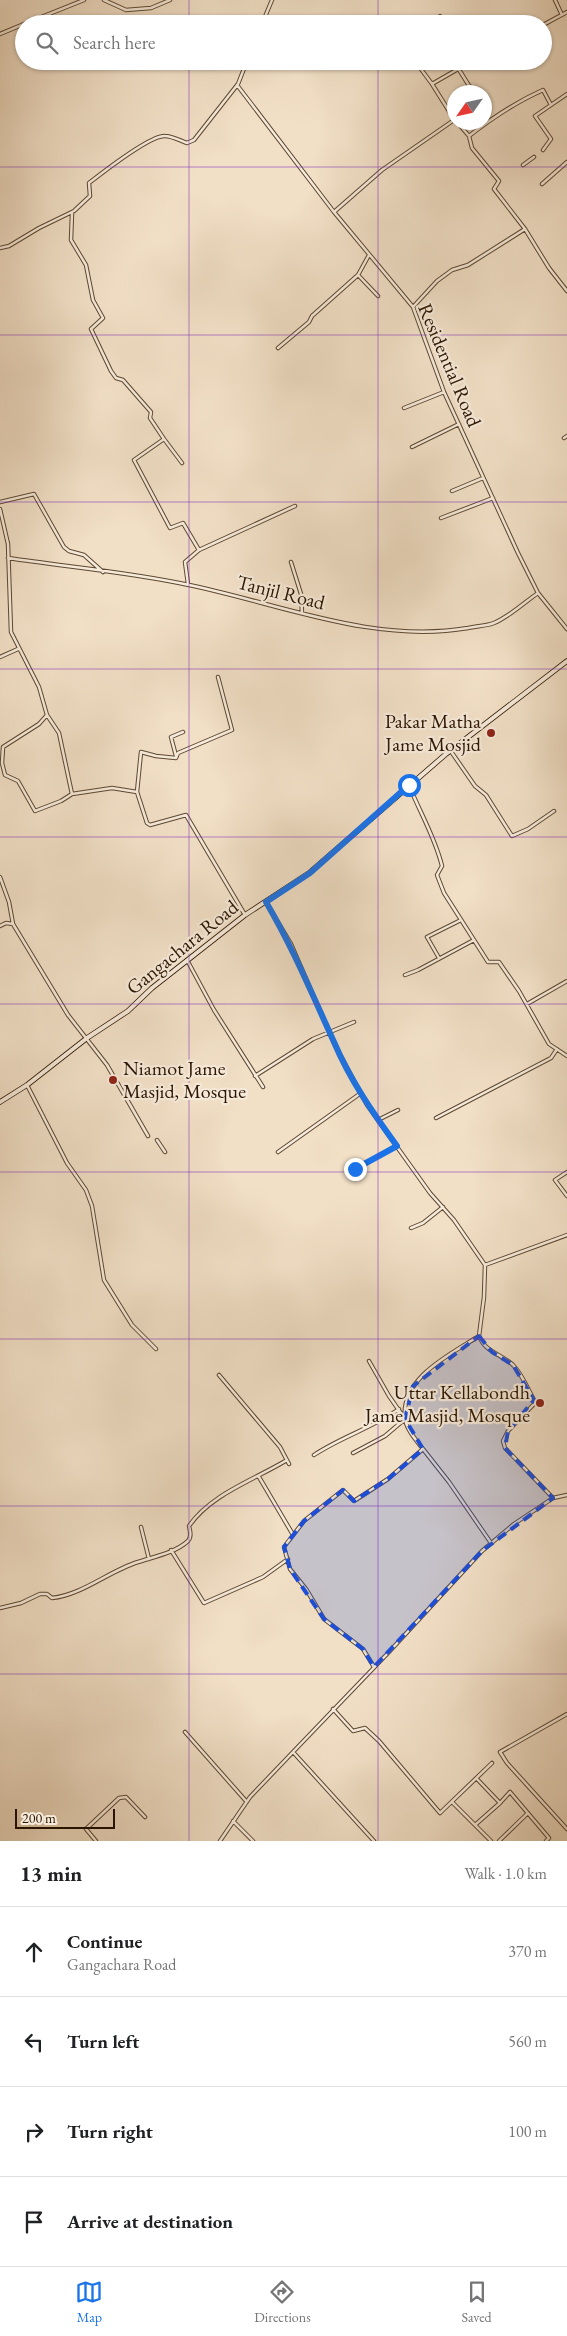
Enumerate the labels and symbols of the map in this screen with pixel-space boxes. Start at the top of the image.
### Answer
north arrow [447,85,492,130]
street label: Residential Road [412,299,488,432]
street label: Tanjil Road [234,569,329,616]
place label: Pakar Matha Jame Mosjid [383,708,482,757]
marker: Pakar Matha Jame Mosjid [485,727,497,739]
route start [398,774,421,797]
street label: Gangachara Road [121,893,244,1000]
place label: Niamot Jame Masjid, Mosque [123,1055,246,1104]
marker: Niamot Jame Masjid, Mosque [107,1074,119,1086]
route end [344,1158,367,1181]
place label: Uttar Kellabondh Jame Masjid, Mosque [363,1379,530,1428]
marker: Uttar Kellabondh Jame Masjid, Mosque [534,1397,546,1409]
scale bar [15,1806,115,1829]

